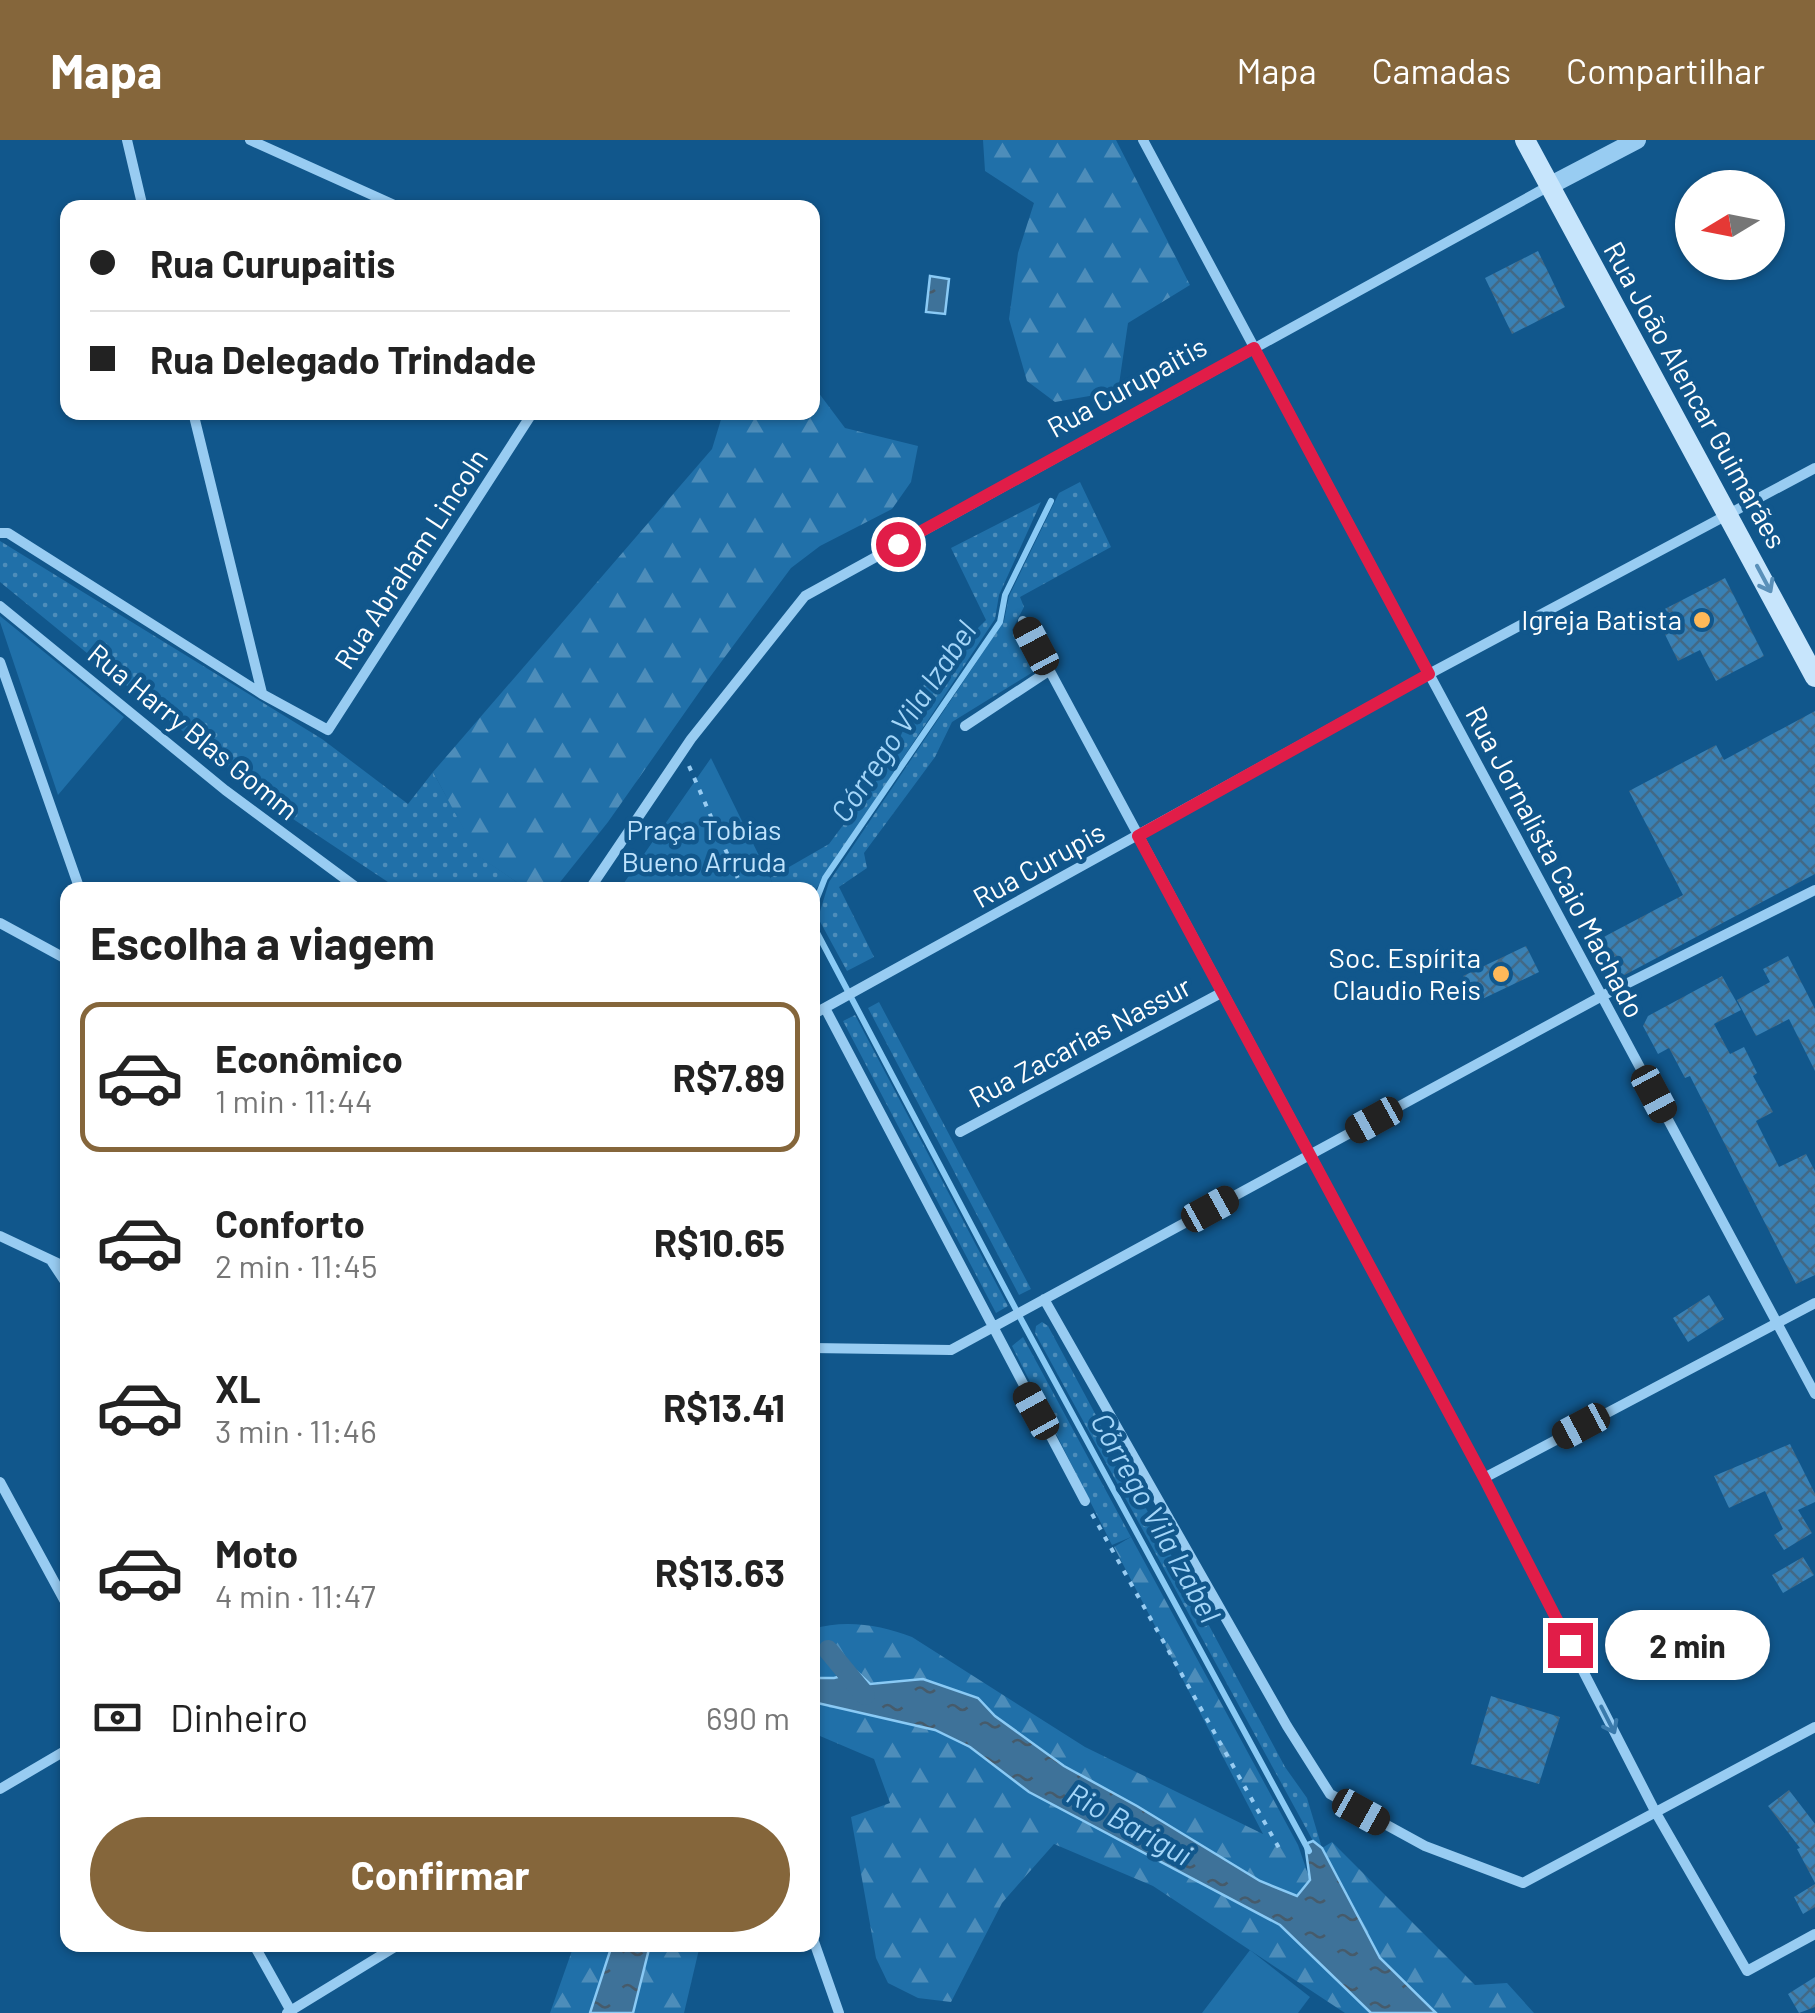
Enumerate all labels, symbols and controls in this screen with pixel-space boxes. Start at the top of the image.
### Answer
text: Mapa [50,41,162,99]
text: Mapa [1236,49,1317,91]
text: Camadas [1372,49,1511,91]
text: Compartilhar [1566,49,1765,91]
north arrow [1675,170,1785,280]
map controls [1675,170,1785,280]
street label: Rua João Alencar Guimarães [1597,235,1794,554]
text: Rua Curupaitis [150,240,395,286]
street label: Rua Curupaitis [1041,328,1212,444]
text: Rua Delegado Trindade [150,336,536,382]
street label: Rua Abraham Lincoln [326,442,494,675]
route start [876,522,921,567]
one-way arrow [1754,564,1774,594]
place label: Igreja Batista [1521,602,1682,636]
marker: Igreja Batista [1691,609,1713,631]
car [1009,612,1063,680]
water label: Córrego Vila Izabel [822,613,983,828]
street label: Rua Harry Blas Gomm [82,636,306,826]
street label: Rua Jornalista Caio Machado [1459,700,1653,1023]
park label: Praça Tobias Bueno Arruda [622,812,786,878]
street label: Rua Curupis [967,814,1110,914]
text: Escolha a viagem [90,915,435,969]
place label: Soc. Espírita Claudio Reis [1329,940,1481,1006]
marker: Soc. Espírita Claudio Reis [1490,963,1512,985]
street label: Rua Zacarias Nassur [963,968,1196,1114]
icon: car [95,1032,185,1122]
text: Econômico [215,1035,403,1081]
text: R$7.89 [673,1054,785,1100]
car [1627,1060,1681,1128]
text: 1 min · 11:44 [215,1081,373,1119]
car [1340,1092,1408,1148]
car [1176,1181,1244,1237]
icon: car [95,1197,185,1287]
text: Conforto [215,1200,365,1246]
text: R$10.65 [654,1219,785,1265]
text: 2 min · 11:45 [215,1246,377,1284]
icon: car [95,1362,185,1452]
text: XL [215,1365,261,1411]
car [1008,1377,1064,1445]
text: R$13.41 [663,1384,785,1430]
car [1547,1399,1615,1453]
water label: Córrego Vila Izabel [1084,1406,1229,1628]
text: 3 min · 11:46 [215,1411,377,1449]
icon: car [95,1527,185,1617]
text: Moto [215,1530,298,1576]
text: R$13.63 [655,1549,785,1595]
text: 4 min · 11:47 [215,1576,376,1614]
callout: 2 min [1605,1610,1770,1680]
route end [1548,1623,1593,1668]
text: 2 min [1649,1626,1726,1664]
icon: cash [90,1690,145,1745]
text: Dinheiro [170,1694,308,1740]
text: 690 m [706,1698,790,1736]
one-way arrow [1599,1705,1618,1735]
water label: Rio Barigui [1061,1774,1199,1873]
car [1327,1784,1395,1840]
button: Confirmar [90,1817,790,1932]

